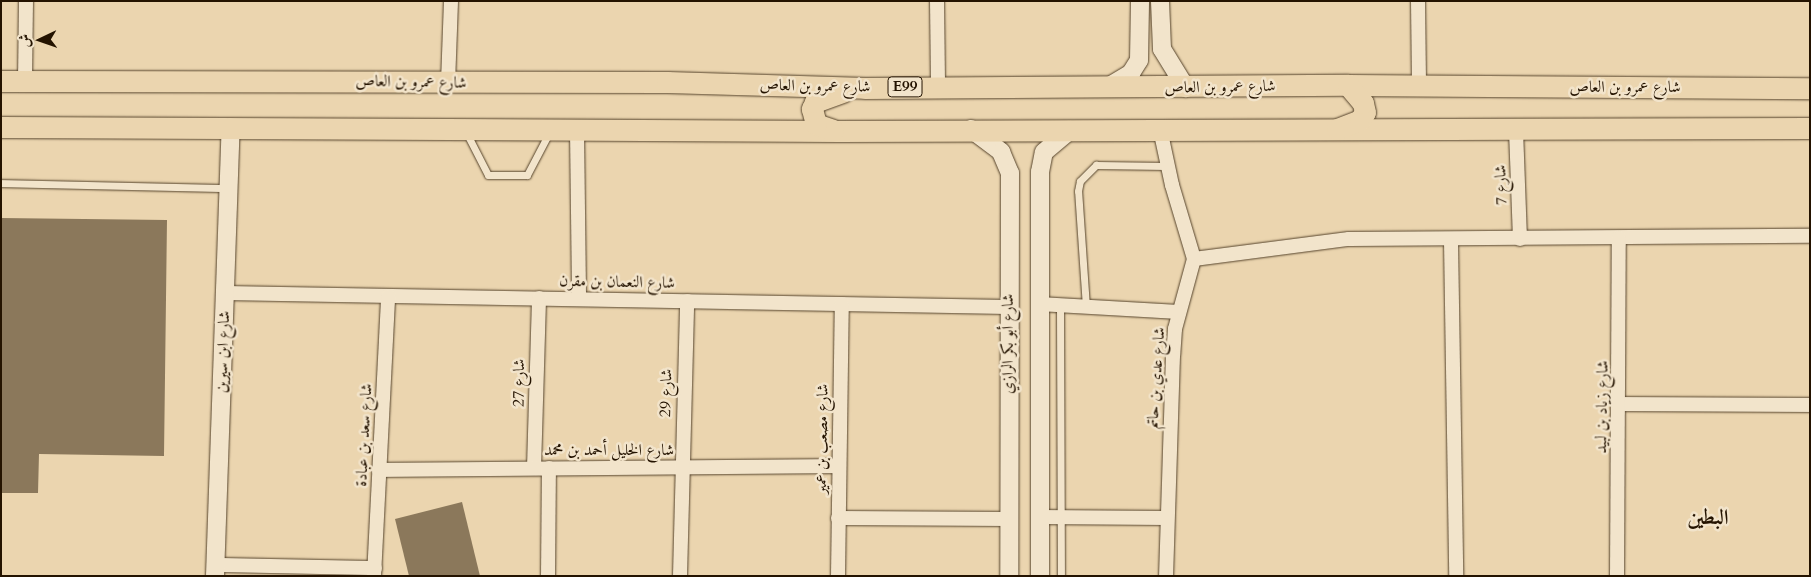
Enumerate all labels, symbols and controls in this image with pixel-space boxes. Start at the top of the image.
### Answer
north arrow [15,15,65,65]
text: ش [15,33,34,48]
street label: شارع عمرو بن العاص [355,71,467,93]
road number: E99 [888,74,922,100]
street label: شارع عمرو بن العاص [759,75,871,97]
street label: شارع عمرو بن العاص [1164,76,1276,98]
street label: شارع عمرو بن العاص [1570,77,1680,97]
street label: شارع 7 [1491,165,1511,205]
street label: شارع النعمان بن مقرن [559,271,675,293]
street label: شارع أبو بكر الرازي [998,294,1018,394]
street label: شارع ابن سيرين [212,311,234,393]
street label: شارع عدي بن حاتم [1143,327,1169,429]
street label: شارع 27 [509,359,529,407]
street label: شارع زياد بن لبيد [1592,360,1612,454]
street label: شارع 29 [656,368,676,418]
street label: شارع سعد بن عبادة [352,383,376,487]
street label: شارع مصعب بن عمير [811,384,833,494]
street label: شارع الخليل أحمد بن محمد [544,440,674,460]
district label: البطين [1688,505,1728,531]

